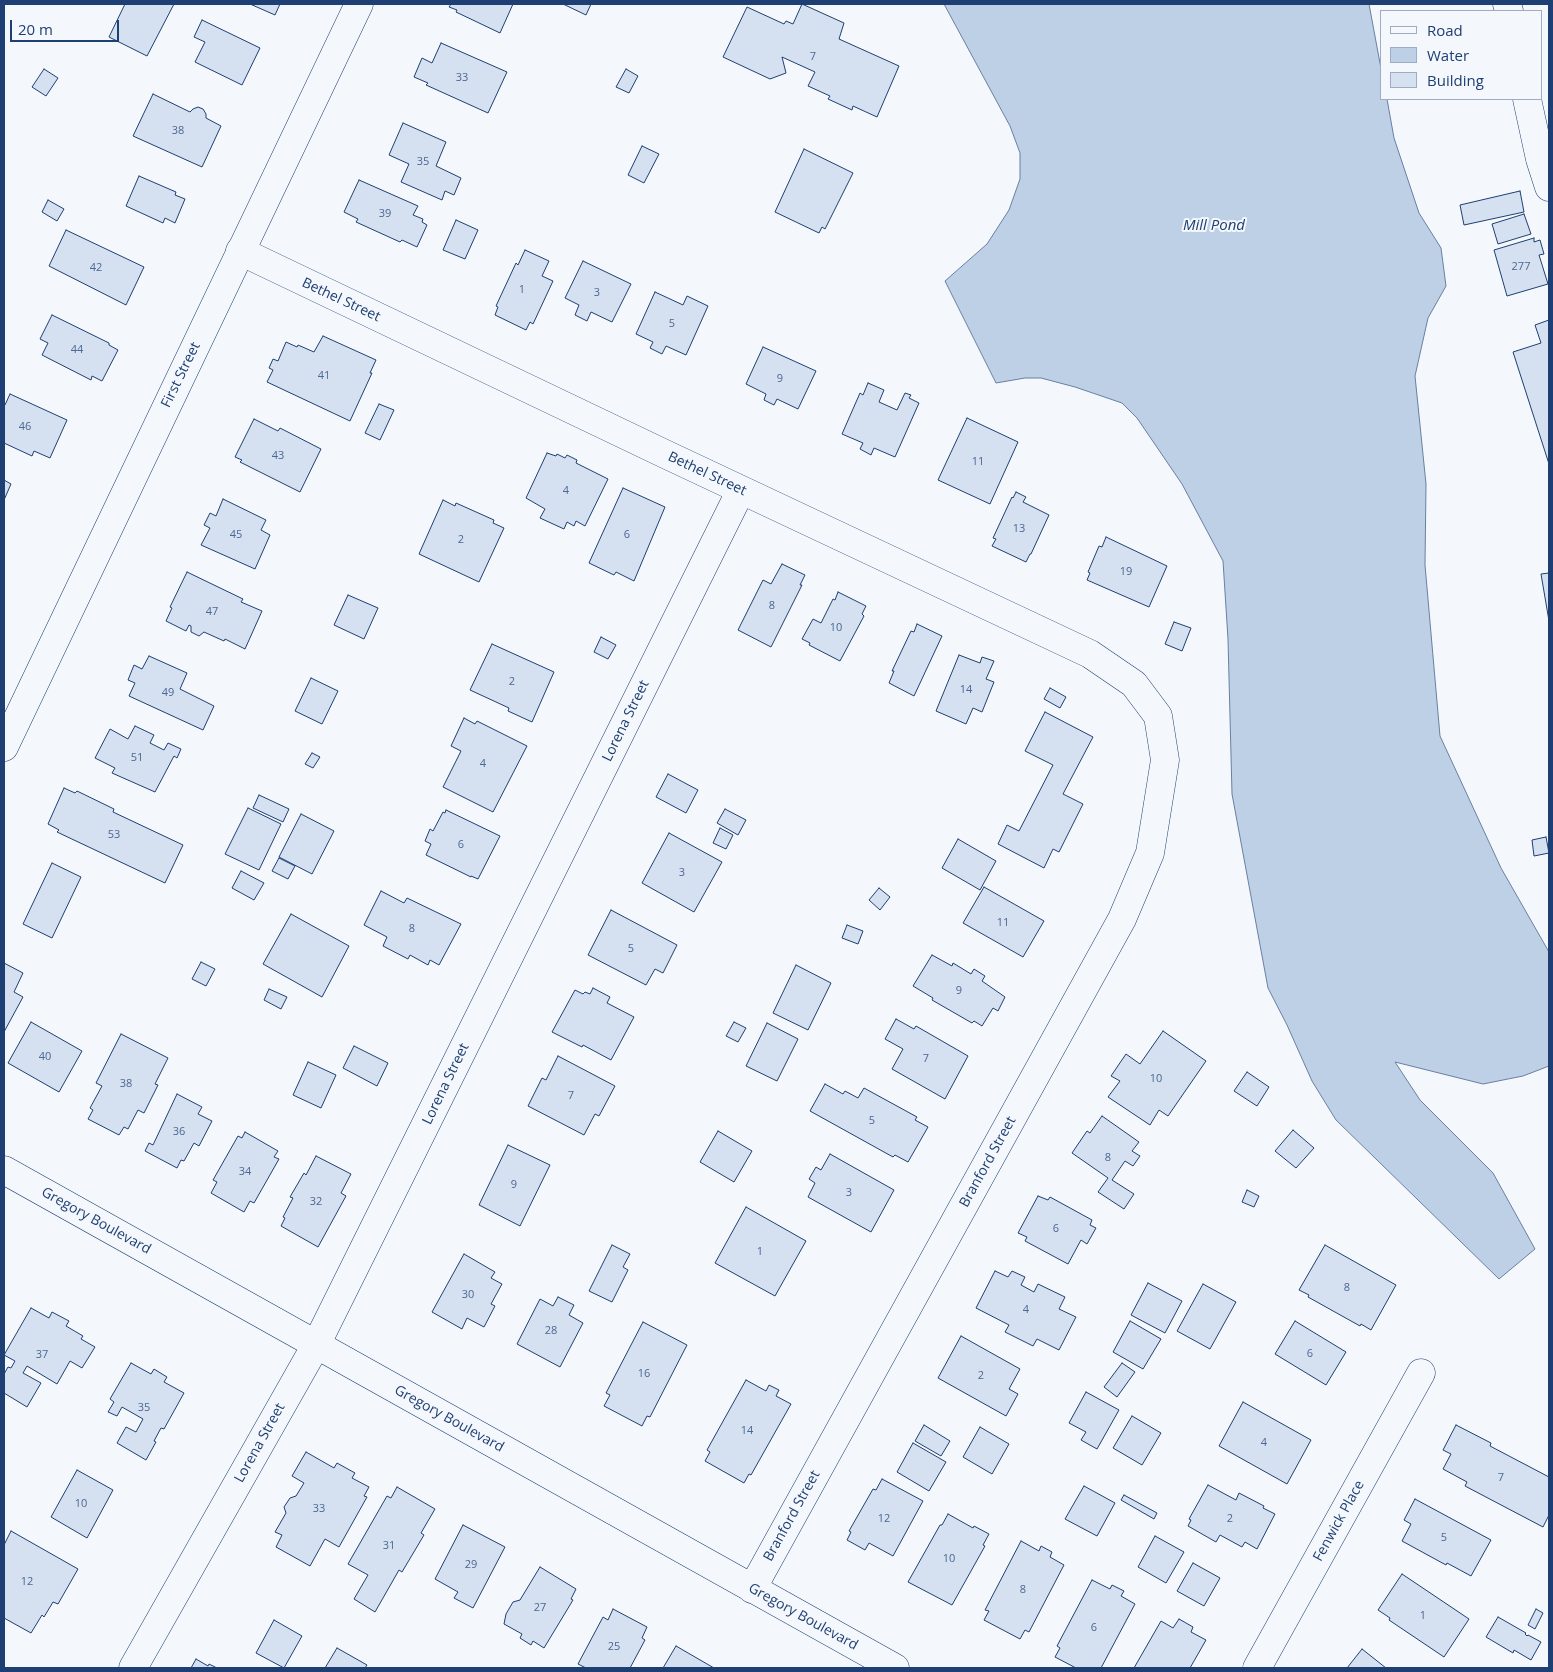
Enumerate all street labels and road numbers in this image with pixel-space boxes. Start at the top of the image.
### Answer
street label: Bethel Street [299,275,383,325]
street label: First Street [158,339,204,411]
street label: Bethel Street [665,449,749,499]
street label: Lorena Street [599,678,653,764]
street label: Lorena Street [419,1041,473,1127]
street label: Branford Street [956,1114,1020,1210]
street label: Gregory Boulevard [38,1184,154,1258]
street label: Gregory Boulevard [391,1382,507,1456]
street label: Lorena Street [231,1400,289,1486]
street label: Branford Street [760,1468,824,1564]
street label: Fenwick Place [1310,1478,1368,1564]
street label: Gregory Boulevard [745,1580,861,1654]

